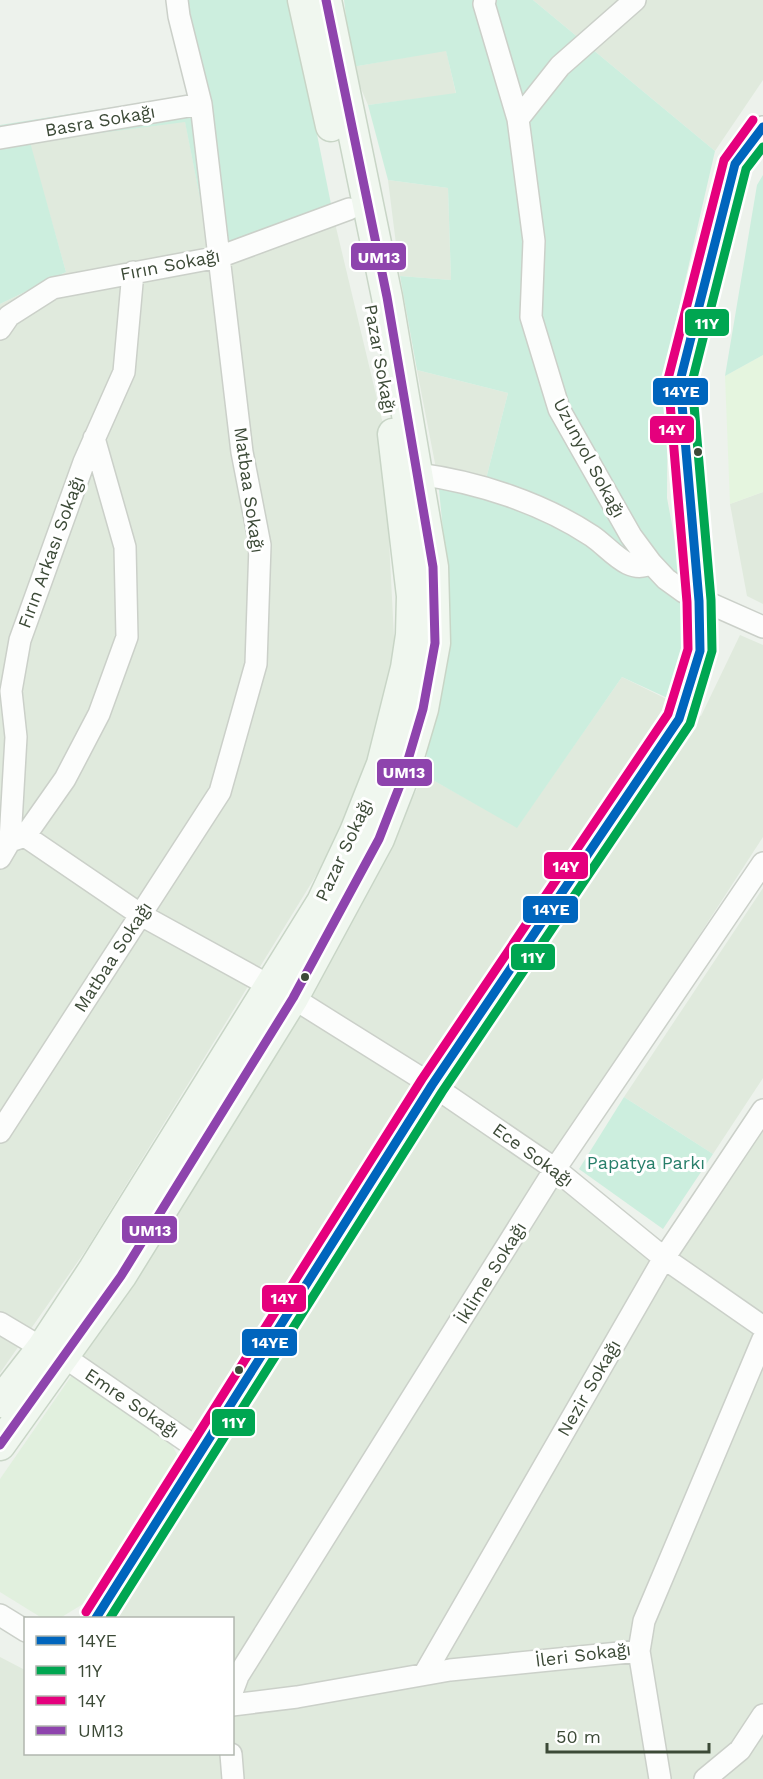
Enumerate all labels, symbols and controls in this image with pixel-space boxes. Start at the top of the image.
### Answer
street label: Basra Sokağı [43,100,157,141]
line badge: UM13 [350,242,407,271]
street label: Fırın Sokağı [118,245,222,284]
text: UM13 [358,248,400,267]
street label: Pazar Sokağı [361,302,400,415]
line badge: 11Y [684,308,730,337]
text: 11Y [695,314,720,333]
line badge: 14YE [652,377,709,406]
text: 14YE [662,382,700,401]
street label: Uzunyol Sokağı [549,394,630,521]
line badge: 14Y [649,415,695,444]
text: 14Y [658,420,686,439]
street label: Matbaa Sokağı [230,426,269,554]
unlabelled marker [692,446,704,458]
street label: Fırın Arkası Sokağı [13,473,88,631]
line badge: UM13 [376,758,433,787]
text: UM13 [383,763,425,782]
street label: Pazar Sokağı [311,795,377,905]
line badge: 14Y [543,851,589,880]
text: 14Y [552,857,580,876]
line badge: 14YE [522,895,579,924]
street label: Matbaa Sokağı [69,898,156,1016]
text: 14YE [532,900,570,919]
line badge: 11Y [510,943,556,971]
text: 11Y [521,948,546,967]
unlabelled marker [299,971,311,983]
street label: Ece Sokağı [489,1118,578,1191]
park label: Papatya Parkı [587,1152,705,1173]
line badge: UM13 [121,1215,178,1244]
street label: İklime Sokağı [451,1218,530,1328]
text: UM13 [129,1221,171,1240]
line badge: 14Y [261,1284,307,1313]
text: 14Y [270,1289,298,1308]
line badge: 14YE [241,1328,298,1357]
text: 14YE [251,1333,289,1352]
street label: Nezir Sokağı [553,1336,625,1440]
street label: Emre Sokağı [81,1363,183,1442]
unlabelled marker [233,1364,245,1376]
line badge: 11Y [211,1408,256,1437]
text: 11Y [222,1413,247,1432]
legend [24,1617,234,1755]
text: 14YE [78,1630,117,1651]
street label: İleri Sokağı [534,1638,632,1671]
text: 11Y [78,1660,103,1681]
text: 14Y [78,1690,106,1711]
scale bar [547,1716,709,1754]
text: UM13 [78,1720,124,1741]
text: 50 m [556,1726,601,1747]

